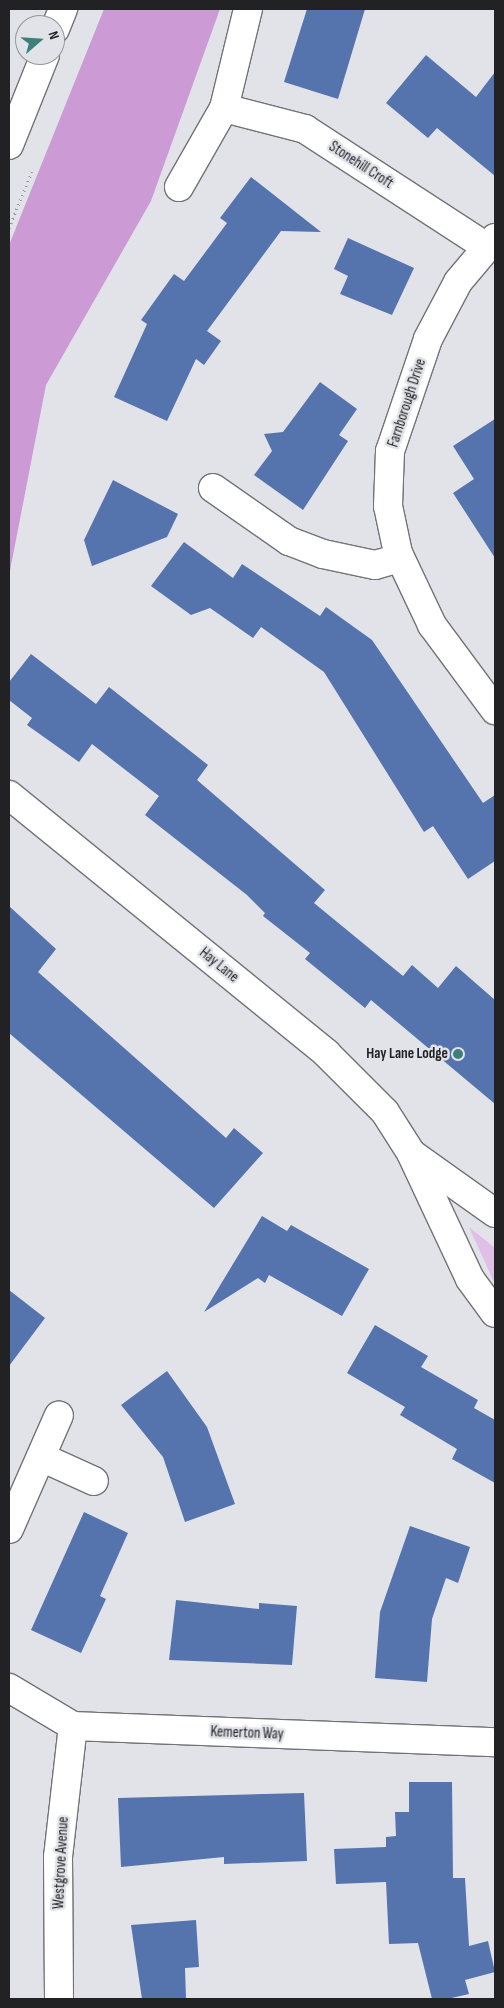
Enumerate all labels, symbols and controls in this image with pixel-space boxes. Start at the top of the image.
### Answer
north arrow [15,15,65,65]
text: N [44,29,63,42]
street label: Stonehill Croft [325,138,397,192]
street label: Farnborough Drive [384,357,430,449]
street label: Hay Lane [196,944,242,986]
place label: Hay Lane Lodge [366,1045,448,1063]
marker: Hay Lane Lodge [452,1048,464,1060]
street label: Kemerton Way [210,1723,284,1743]
street label: Westgrove Avenue [50,1816,72,1910]

